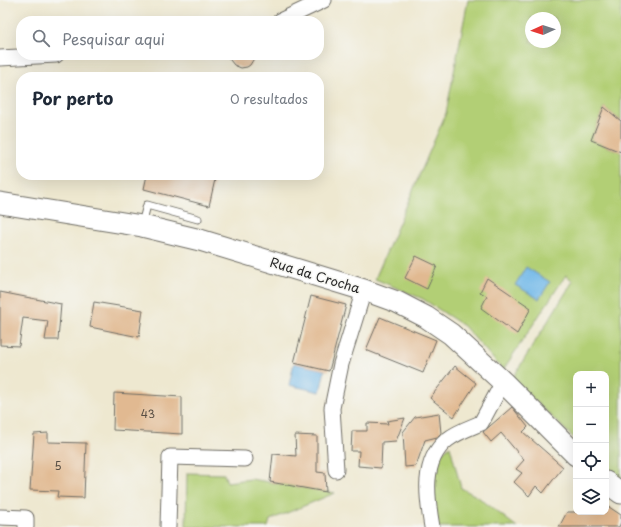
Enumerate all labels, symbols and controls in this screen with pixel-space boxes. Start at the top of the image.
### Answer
north arrow [525,12,561,48]
search box [16,16,324,60]
icon: search [30,27,52,49]
text: Pesquisar aqui [62,27,165,50]
text: Por perto [32,85,113,111]
text: 0 resultados [230,89,308,108]
street label: Rua da Crocha [268,252,363,297]
map controls [573,371,609,515]
button: + [573,371,609,407]
house number: 43 [141,405,155,422]
button: − [573,407,609,443]
button: locate [573,443,609,479]
house number: 5 [54,457,62,474]
button: layers [573,479,609,515]

